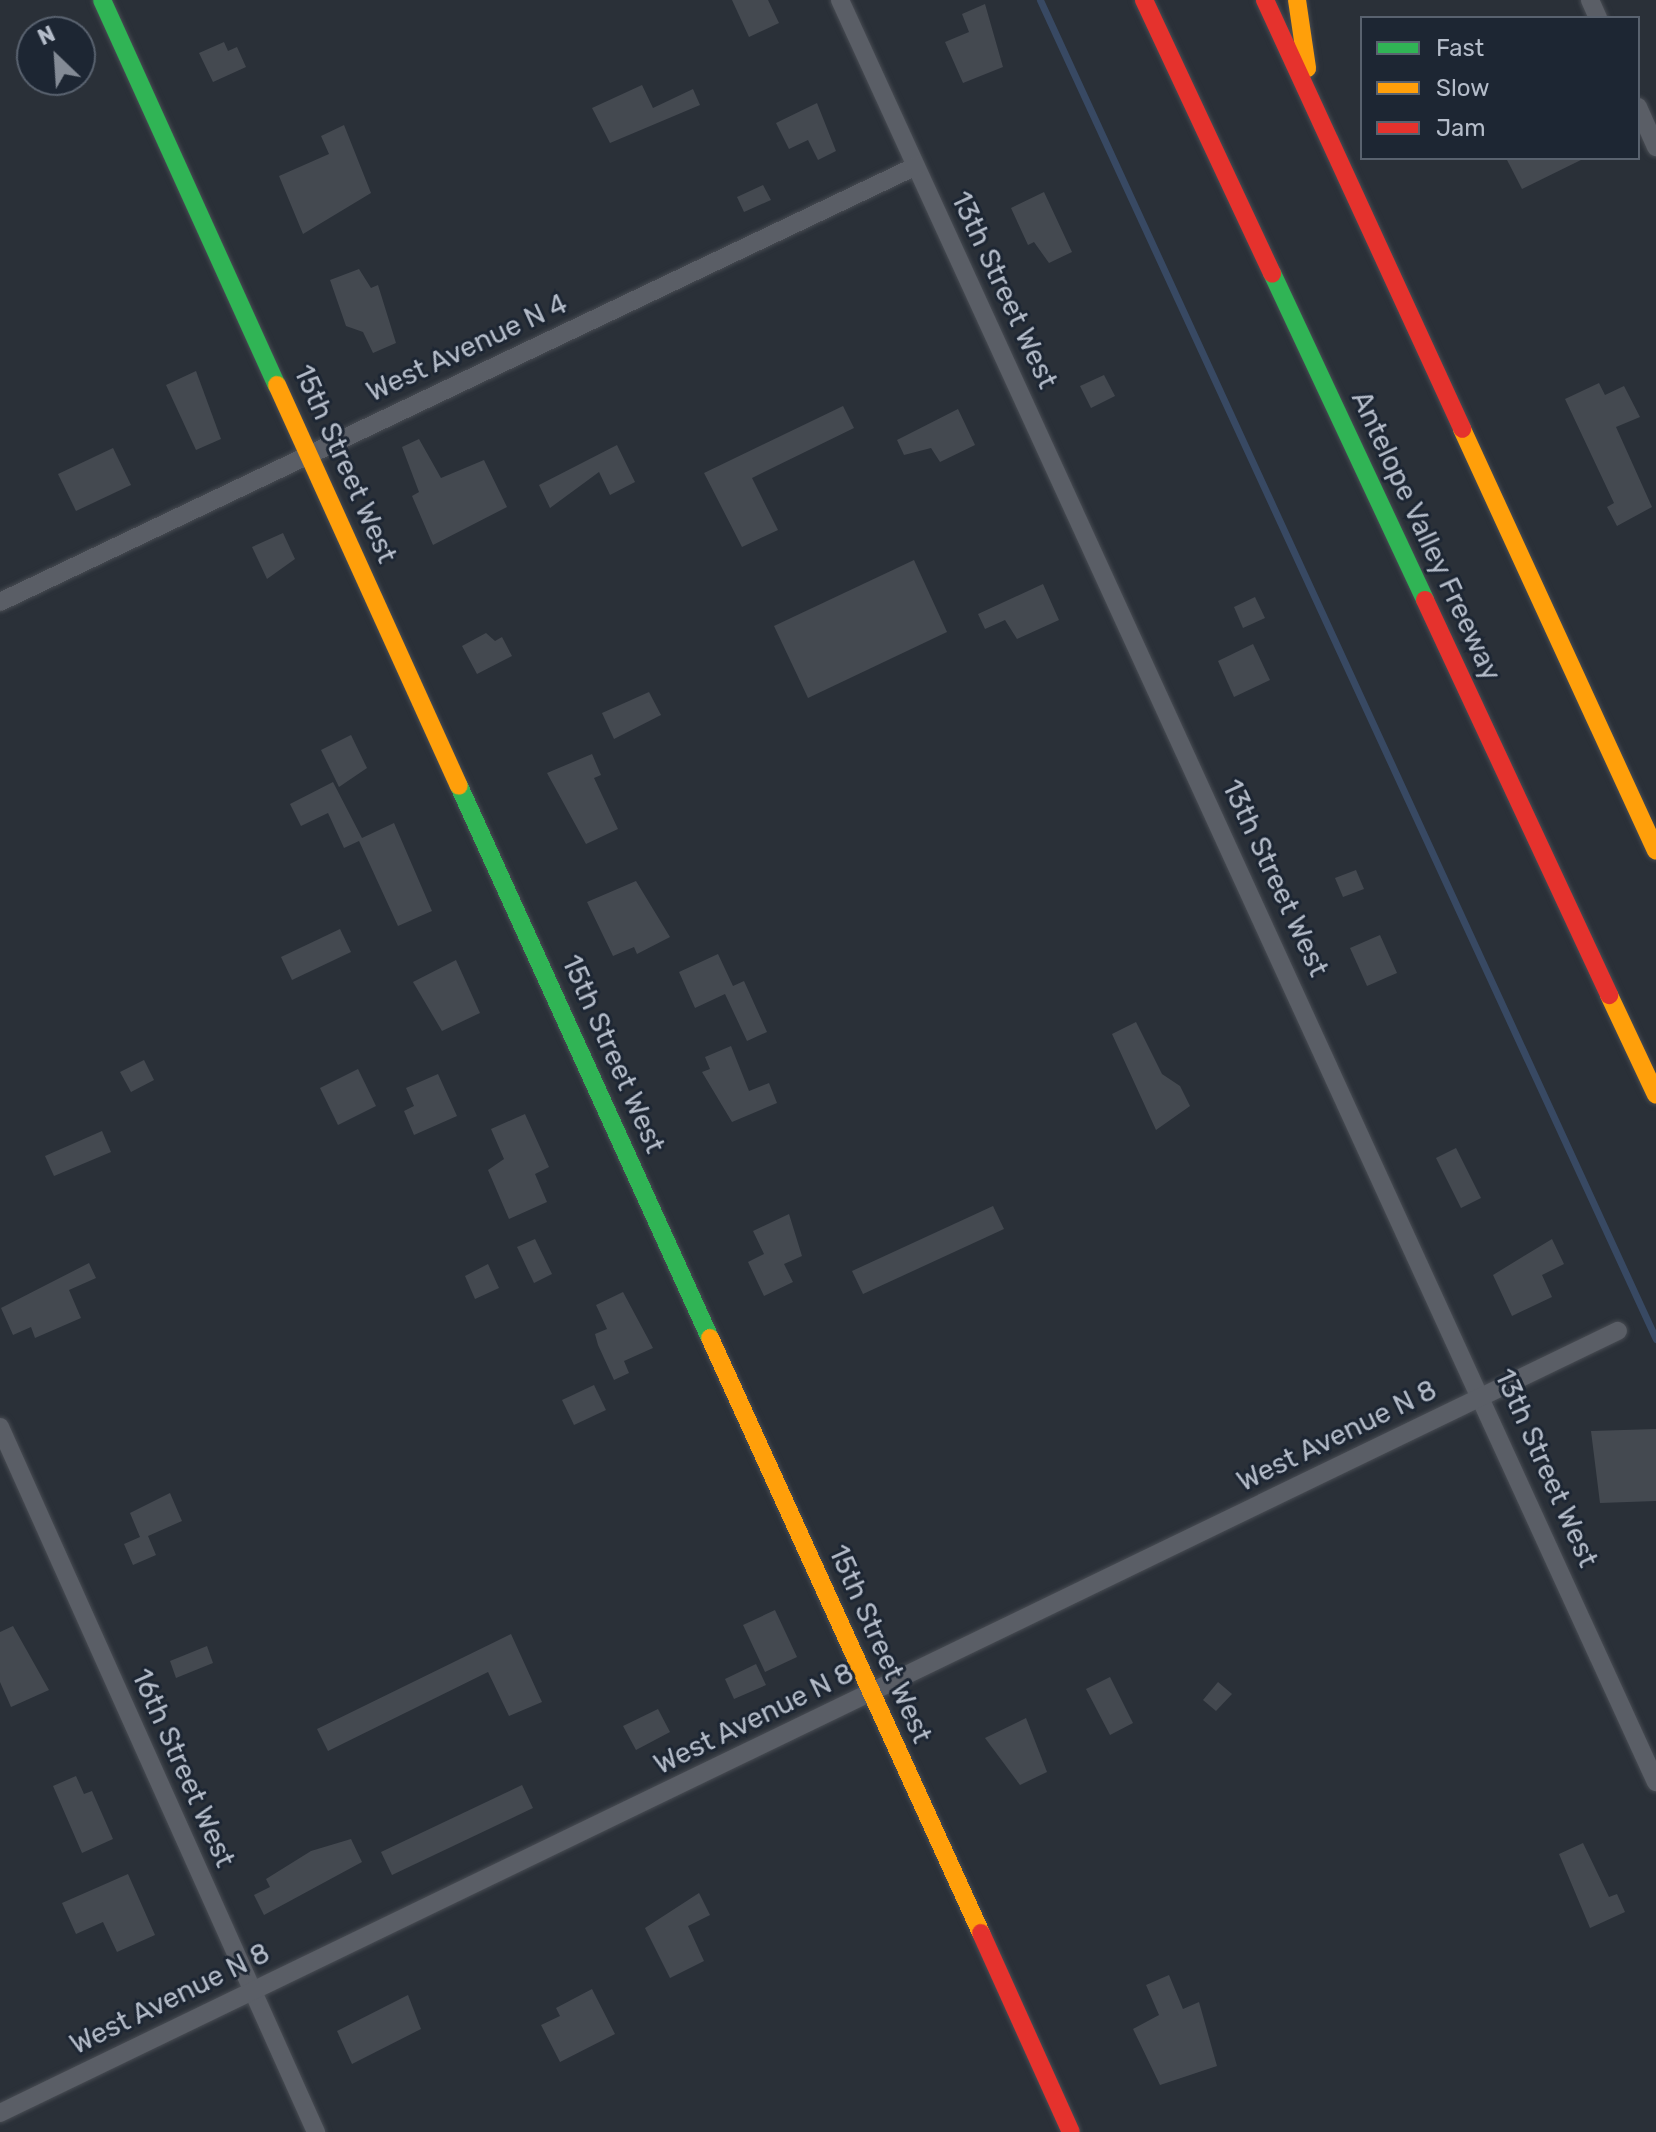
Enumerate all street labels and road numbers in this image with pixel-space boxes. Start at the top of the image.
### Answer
street label: 13th Street West [944,186,1064,394]
street label: West Avenue N 4 [361,287,573,409]
street label: 15th Street West [286,359,404,569]
street label: Antelope Valley Freeway [1344,385,1508,687]
street label: 13th Street West [1215,774,1335,982]
street label: 15th Street West [554,949,672,1159]
street label: 13th Street West [1487,1363,1605,1573]
street label: West Avenue N 8 [1231,1373,1443,1499]
street label: 15th Street West [821,1539,939,1749]
street label: West Avenue N 8 [648,1656,860,1782]
street label: 16th Street West [124,1663,242,1873]
street label: West Avenue N 8 [64,1936,276,2062]

